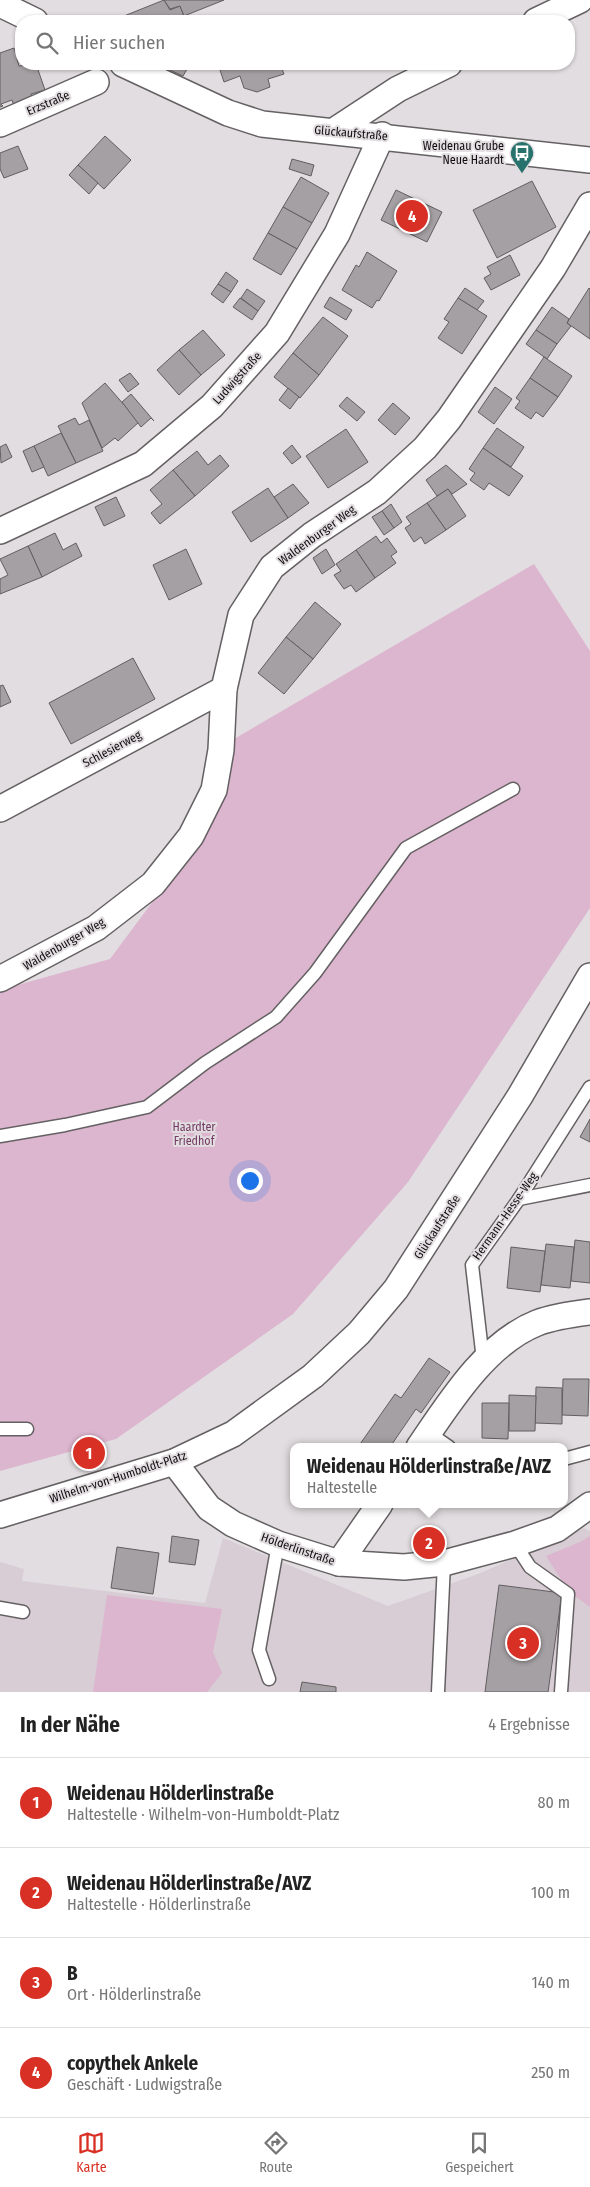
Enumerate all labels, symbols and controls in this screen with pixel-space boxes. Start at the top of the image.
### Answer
search box [15,15,575,70]
icon: search [33,29,61,57]
text: Hier suchen [73,31,165,54]
street label: Erzstraße [24,88,72,118]
street label: Glückaufstraße [314,123,388,143]
place label: Weidenau Grube Neue Haardt [423,139,504,167]
bus stop icon: Weidenau Grube Neue Haardt [509,140,535,174]
pin: 4 [396,197,428,235]
street label: Ludwigstraße [210,349,264,407]
street label: Waldenburger Weg [276,502,358,568]
street label: Schlesierweg [80,728,144,770]
street label: Waldenburger Weg [21,915,108,973]
park label: Haardter Friedhof [172,1120,216,1148]
your location [237,1168,263,1194]
street label: Hermann-Hesse-Weg [470,1169,541,1262]
street label: Glückaufstraße [411,1192,463,1262]
pin: 1 [73,1434,105,1472]
popup [290,1443,568,1508]
street label: Wilhelm-von-Humboldt-Platz [48,1448,188,1506]
text: Weidenau Hölderlinstraße/AVZ [307,1455,551,1478]
text: Haltestelle [307,1478,377,1497]
pin: 2 [413,1524,445,1562]
street label: Hölderlinstraße [259,1530,337,1568]
pin: 3 [507,1624,539,1662]
text: In der Nähe [20,1712,120,1738]
text: 4 Ergebnisse [488,1715,570,1734]
text: Weidenau Hölderlinstraße [67,1782,274,1805]
text: 1 [33,1793,39,1812]
text: 80 m [538,1793,570,1812]
text: Haltestelle · Wilhelm-von-Humboldt-Platz [67,1805,339,1824]
text: Weidenau Hölderlinstraße/AVZ [67,1872,311,1895]
text: 2 [32,1883,40,1902]
text: 100 m [531,1883,570,1902]
text: Haltestelle · Hölderlinstraße [67,1895,251,1914]
text: B [67,1962,78,1985]
text: 3 [32,1973,40,1992]
text: 140 m [532,1973,570,1992]
text: Ort · Hölderlinstraße [67,1985,201,2004]
text: copythek Ankele [67,2052,198,2075]
text: 4 [32,2063,40,2082]
text: 250 m [531,2063,570,2082]
text: Geschäft · Ludwigstraße [67,2075,222,2094]
tab: Karte [76,2129,107,2176]
tab: Route [259,2129,293,2176]
tab: Gespeichert [445,2129,514,2176]

